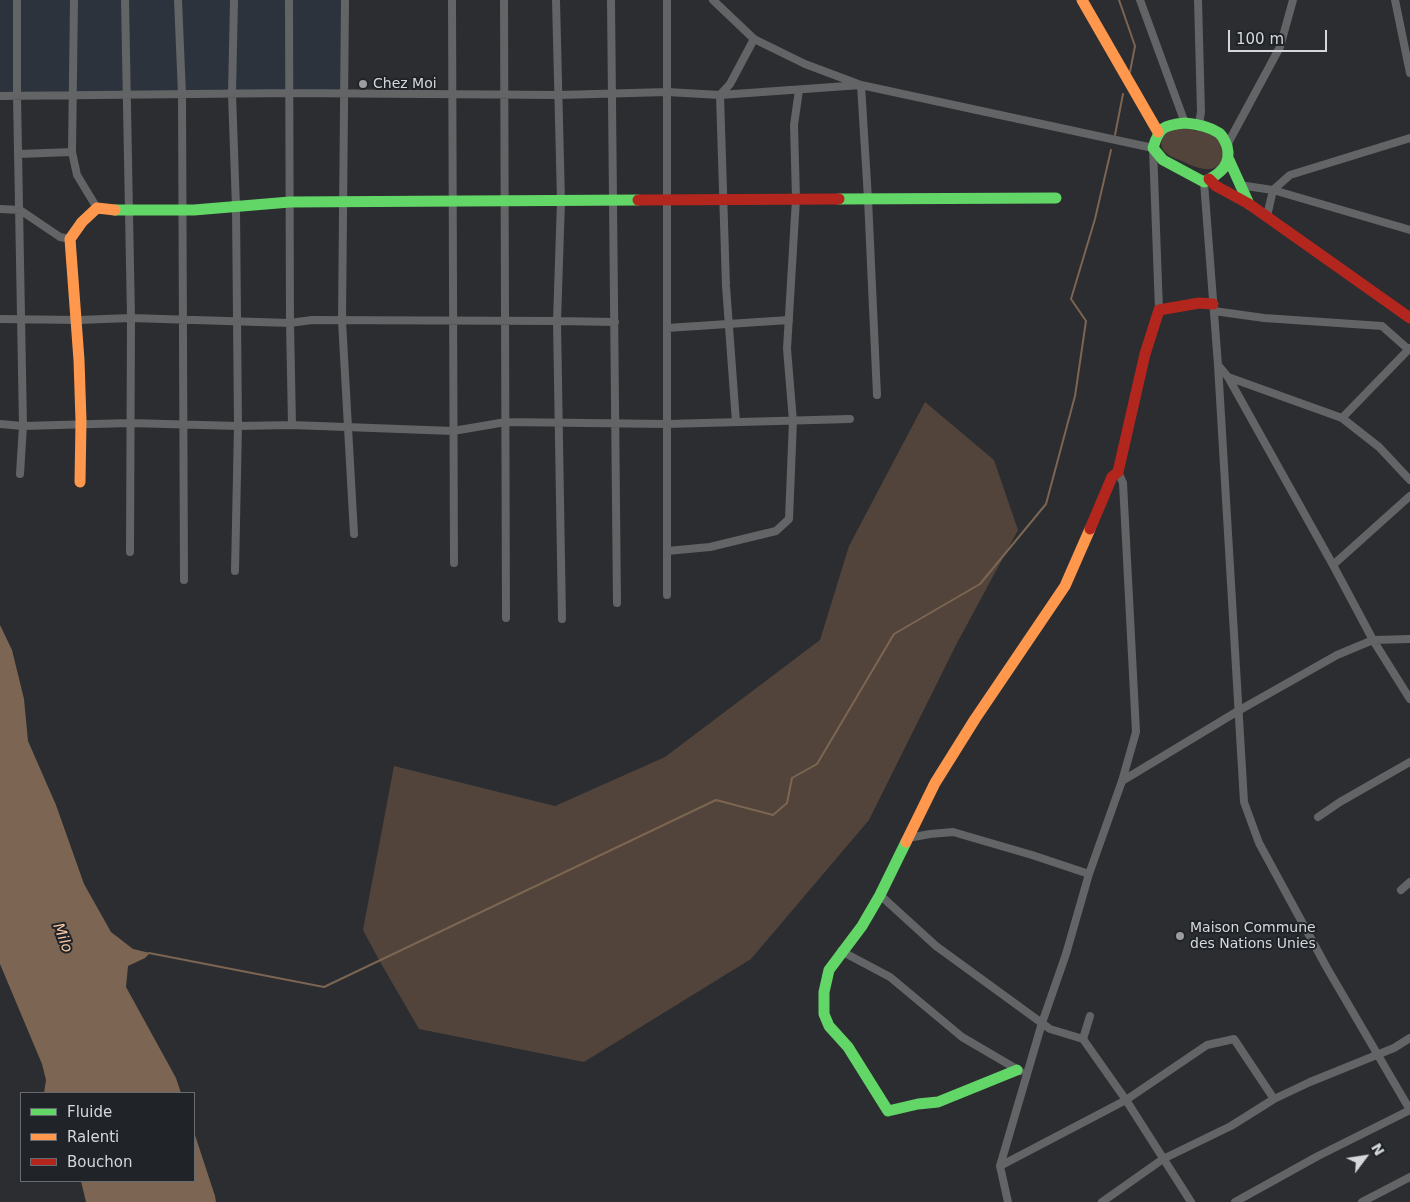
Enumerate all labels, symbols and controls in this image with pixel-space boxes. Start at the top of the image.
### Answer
scale bar [1230,20,1329,52]
text: 100 m [1236,30,1284,48]
place label: Chez Moi [373,76,437,92]
marker: Chez Moi [357,78,369,90]
place label: Maison Commune des Nations Unies [1190,920,1316,952]
water label: Milo [48,921,76,955]
marker: Maison Commune des Nations Unies [1174,930,1186,942]
legend [20,1092,195,1182]
text: Fluide [67,1103,112,1121]
text: Ralenti [67,1128,119,1146]
north arrow [1340,1132,1390,1182]
text: N [1368,1140,1388,1158]
text: Bouchon [67,1153,132,1171]

